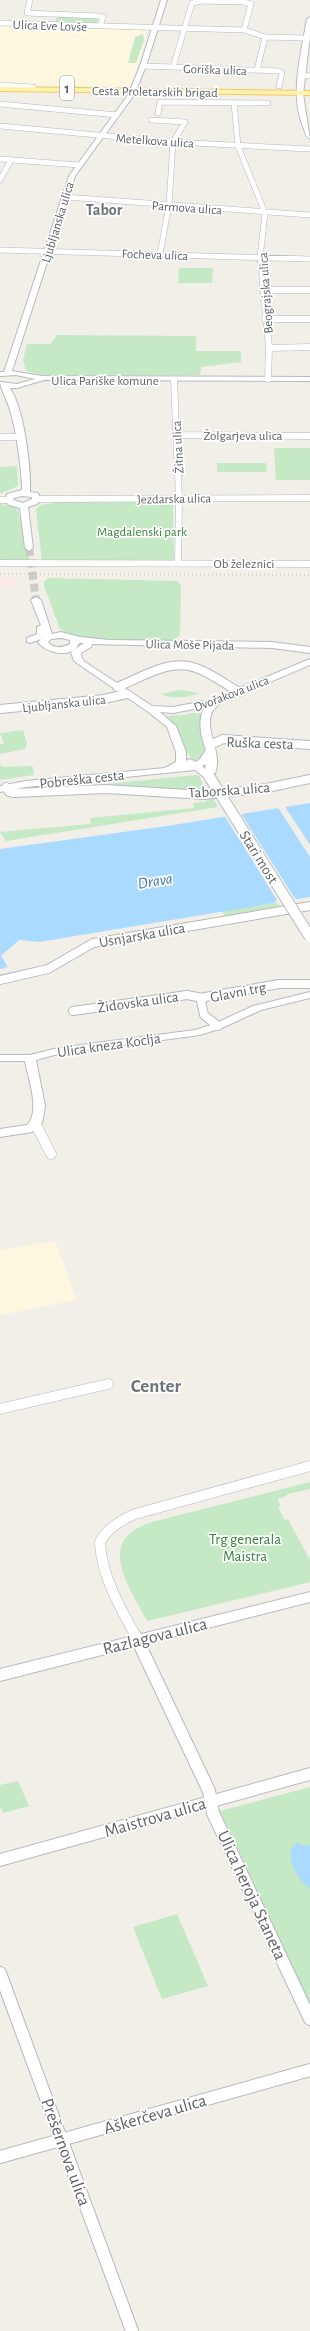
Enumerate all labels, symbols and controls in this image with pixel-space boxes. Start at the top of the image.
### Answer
street label: Ulica Eve Lovše [12,19,87,34]
street label: Goriška ulica [183,63,247,78]
road number: 1 [60,76,74,100]
street label: Cesta Proletarskih brigad [92,85,218,100]
street label: Metelkova ulica [115,132,194,151]
street label: Ljubljanska ulica [40,180,77,264]
street label: Parmova ulica [151,200,222,217]
district label: Tabor [86,202,123,218]
street label: Focheva ulica [121,248,188,263]
street label: Beograjska ulica [257,252,276,334]
street label: Ulica Pariške komune [51,375,159,388]
street label: Žitna ulica [170,420,186,474]
street label: Žolgarjeva ulica [203,429,283,443]
street label: Jezdarska ulica [137,492,211,507]
park label: Magdalenski park [97,526,187,539]
street label: Ob železnici [214,558,274,571]
street label: Ulica Moše Pijada [145,638,235,653]
street label: Dvořakova ulica [192,674,271,715]
street label: Ljubljanska ulica [22,694,107,715]
street label: Ruška cesta [226,735,294,752]
street label: Pobreška cesta [39,768,125,791]
street label: Taborska ulica [188,780,271,801]
street label: Stari most [237,828,281,887]
water label: Drava [137,870,174,892]
street label: Usnjarska ulica [98,921,186,950]
street label: Glavni trg [209,980,268,1005]
street label: Židovska ulica [96,988,180,1016]
street label: Ulica kneza Koclja [56,1031,162,1060]
district label: Center [131,1377,182,1396]
park label: Trg generala Maistra [209,1532,281,1564]
street label: Razlagova ulica [101,1615,209,1659]
street label: Maistrova ulica [102,1795,208,1841]
street label: Ulica heroja Staneta [213,1828,289,1963]
street label: Aškerčeva ulica [102,2092,209,2138]
street label: Prešernova ulica [37,2096,93,2209]

